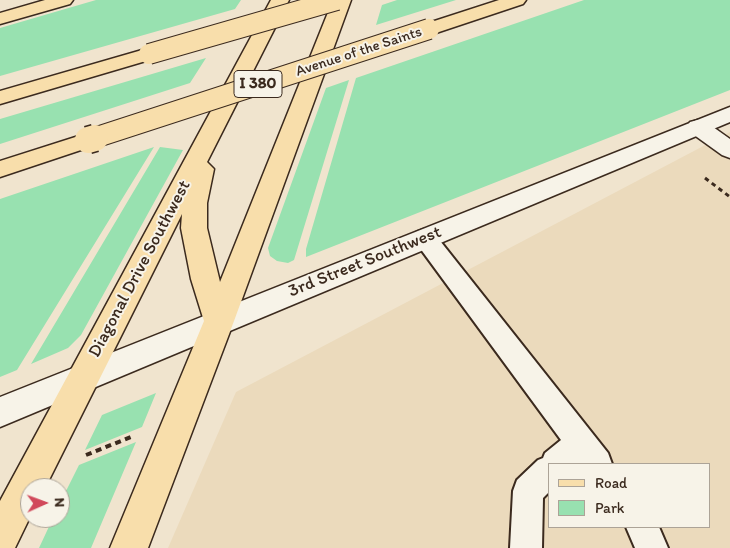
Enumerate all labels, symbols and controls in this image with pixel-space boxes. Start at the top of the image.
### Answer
street label: Avenue of the Saints [294,23,424,81]
road number: I 380 [234,70,282,98]
street label: Diagonal Drive Southwest [84,177,196,361]
street label: 3rd Street Southwest [285,221,445,303]
legend [548,463,710,528]
text: Road [595,474,627,492]
north arrow [20,478,70,528]
text: N [51,497,68,508]
text: Park [595,499,625,517]

